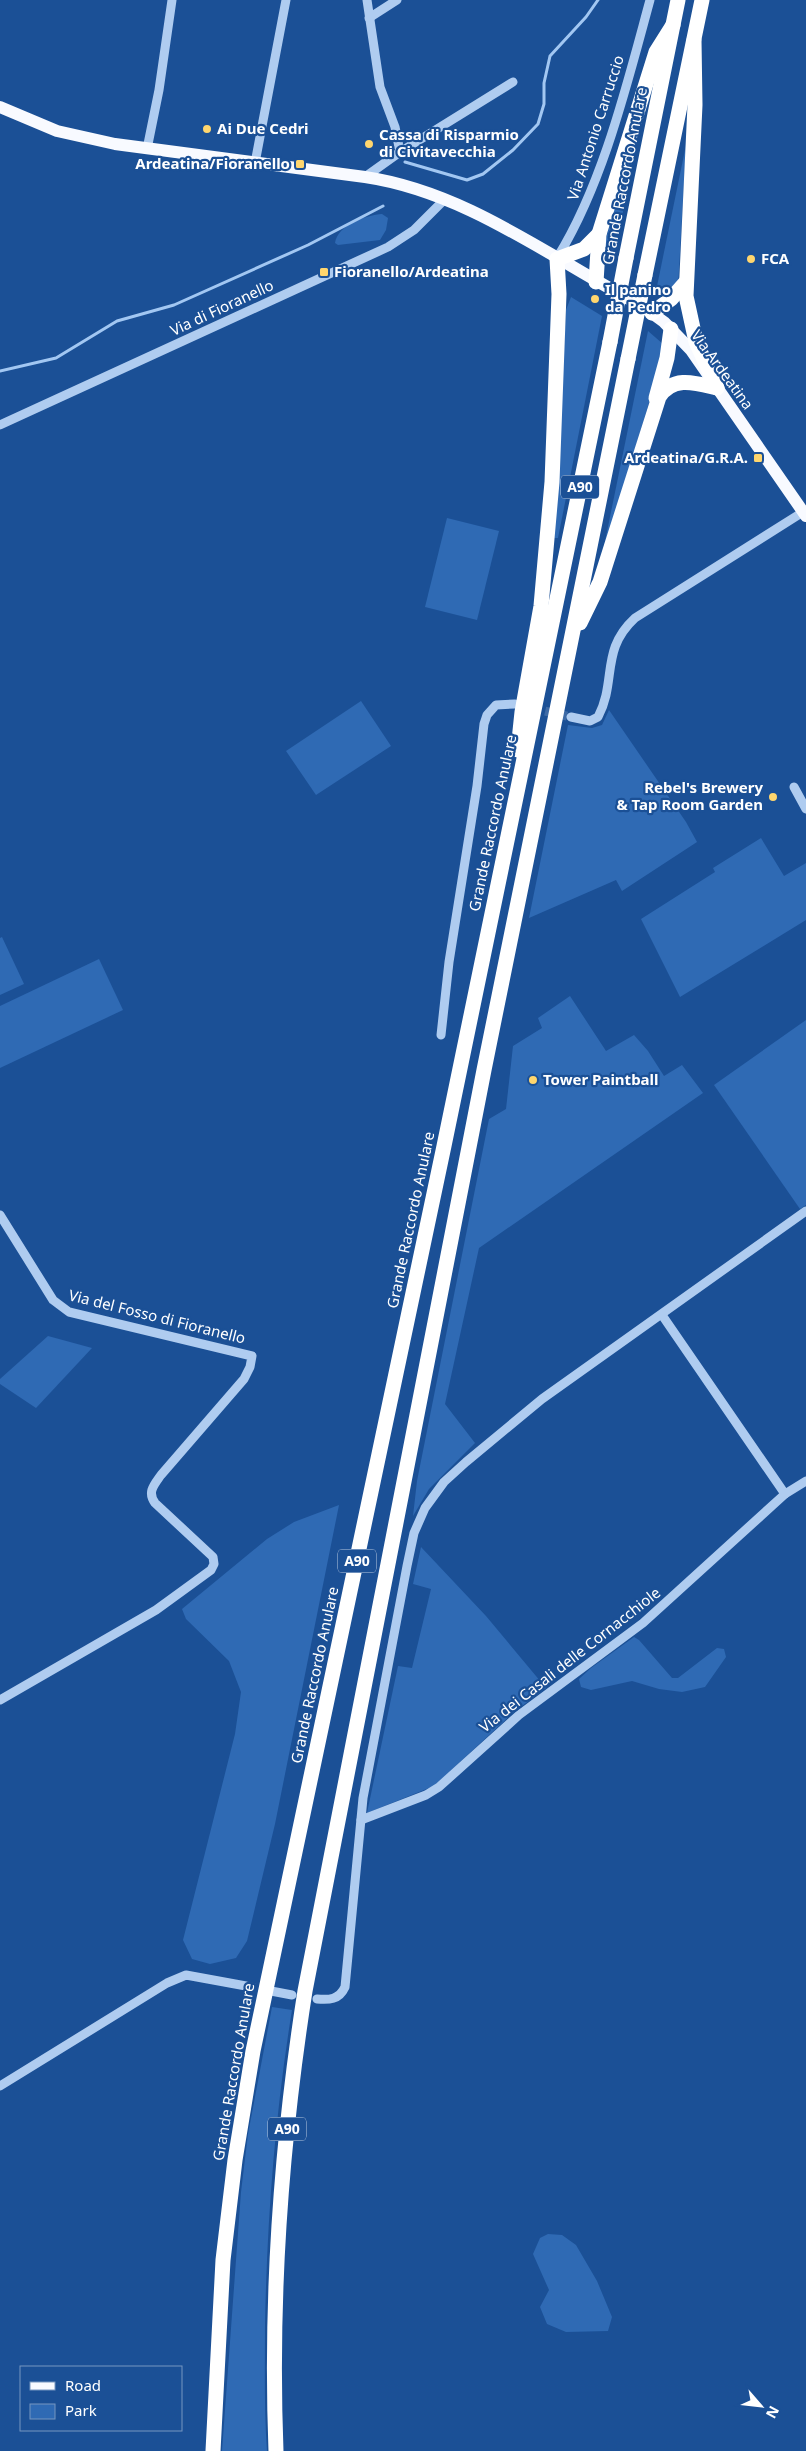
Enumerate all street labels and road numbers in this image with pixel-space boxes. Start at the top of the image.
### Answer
street label: Via Antonio Carruccio [562,53,628,203]
street label: Grande Raccordo Anulare [597,85,651,266]
street label: Via di Fioranello [167,274,276,340]
street label: Via Ardeatina [687,326,758,413]
road number: A90 [561,476,599,498]
street label: Grande Raccordo Anulare [464,733,521,913]
street label: Grande Raccordo Anulare [382,1130,439,1310]
street label: Via del Fosso di Fioranello [67,1284,248,1348]
road number: A90 [338,1550,376,1572]
street label: Via dei Casali delle Cornacchiole [475,1582,664,1736]
street label: Grande Raccordo Anulare [286,1585,343,1765]
street label: Grande Raccordo Anulare [208,1981,259,2162]
road number: A90 [268,2118,306,2140]

